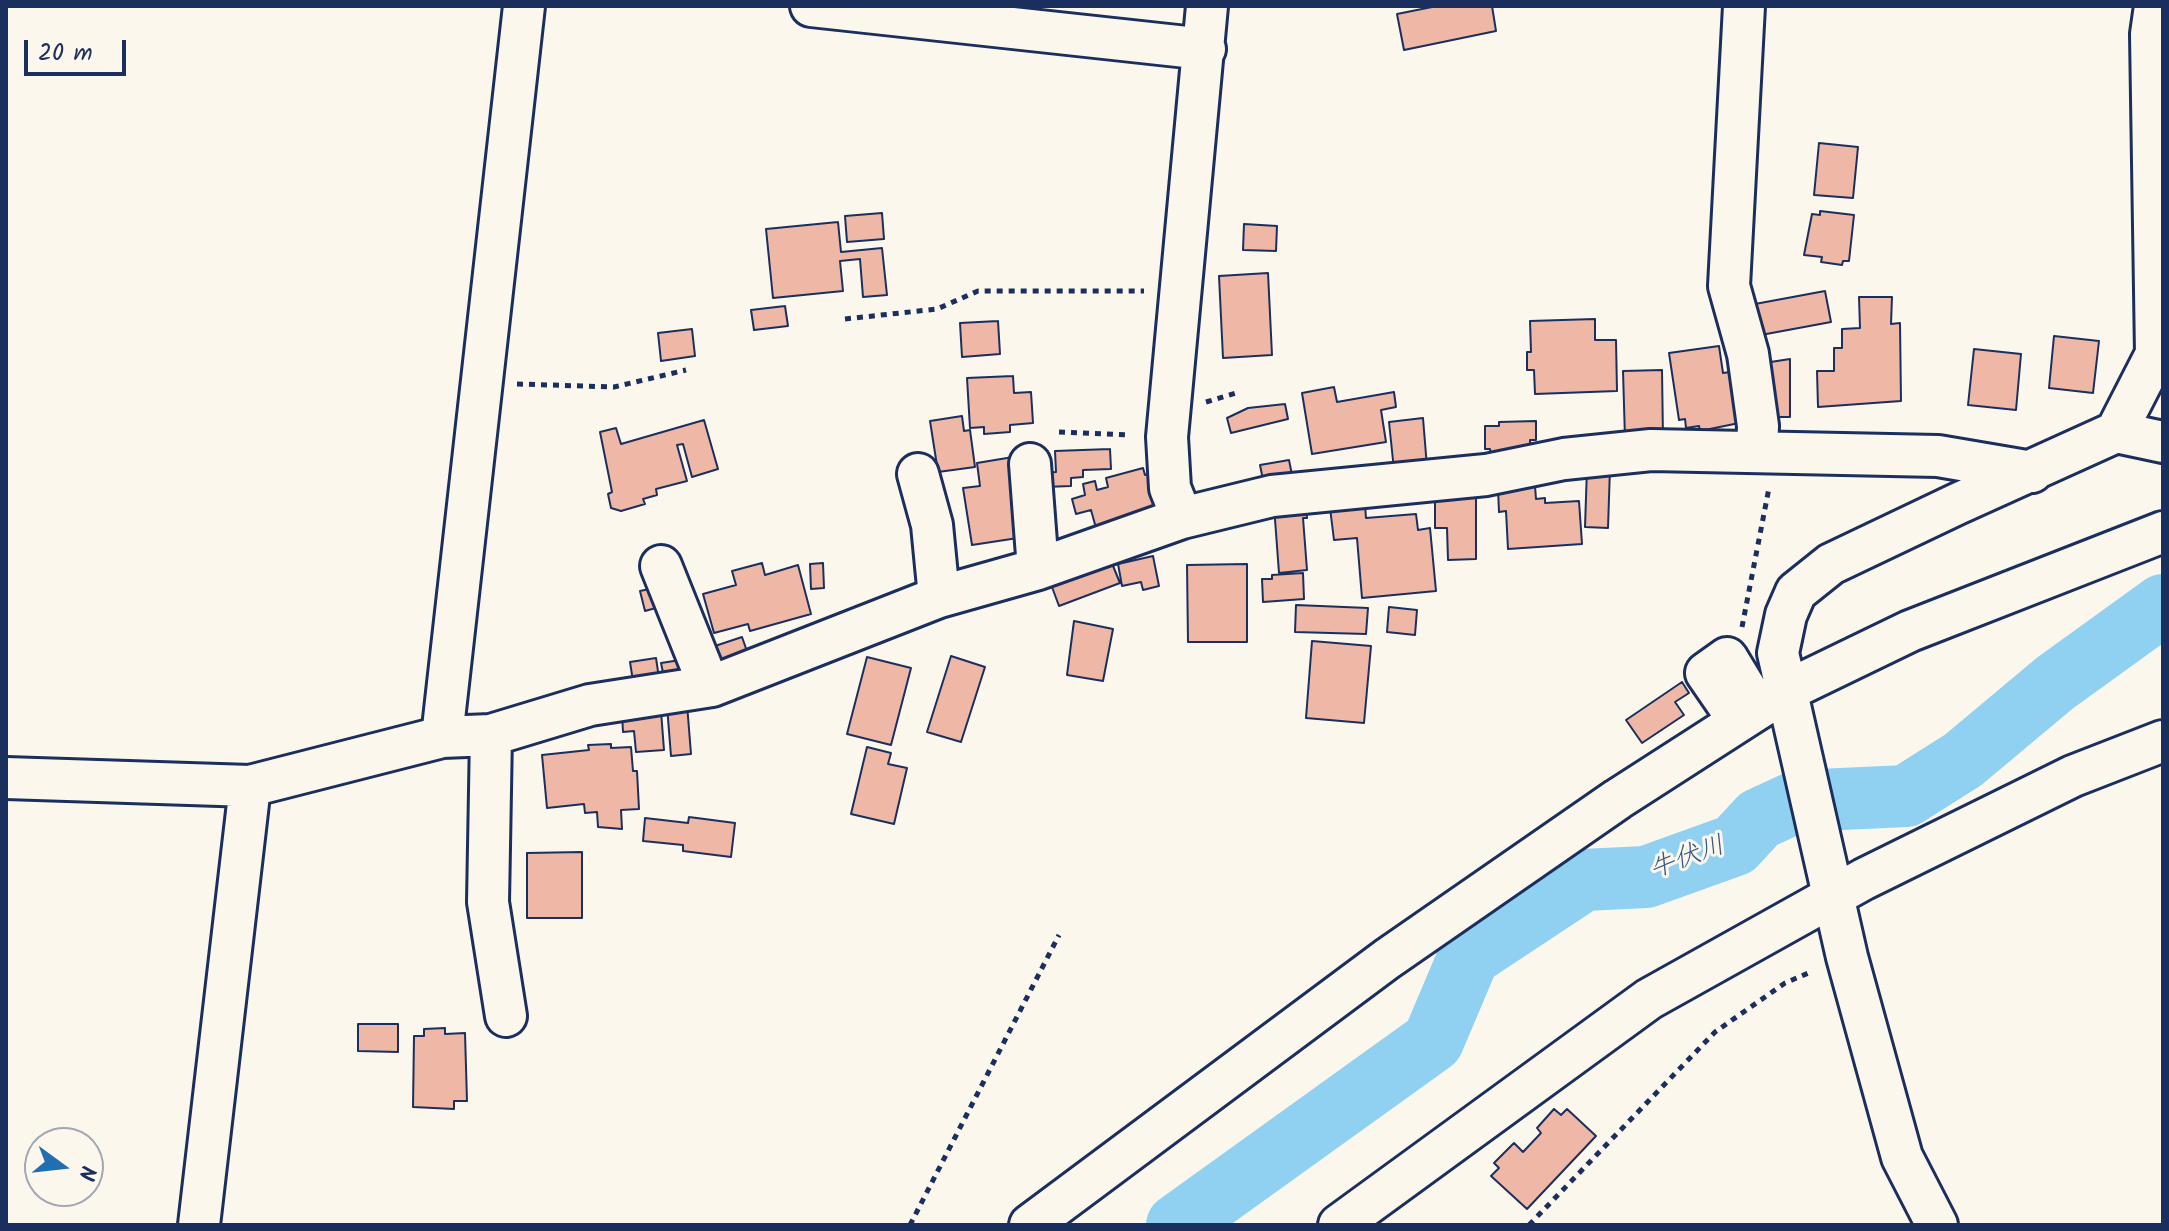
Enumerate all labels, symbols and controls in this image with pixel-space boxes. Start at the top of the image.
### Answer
scale bar [28,24,130,74]
text: 20 m [38,34,93,73]
water label: 牛伏川 [1646,832,1730,888]
north arrow [24,1127,104,1207]
text: N [67,1162,104,1184]

